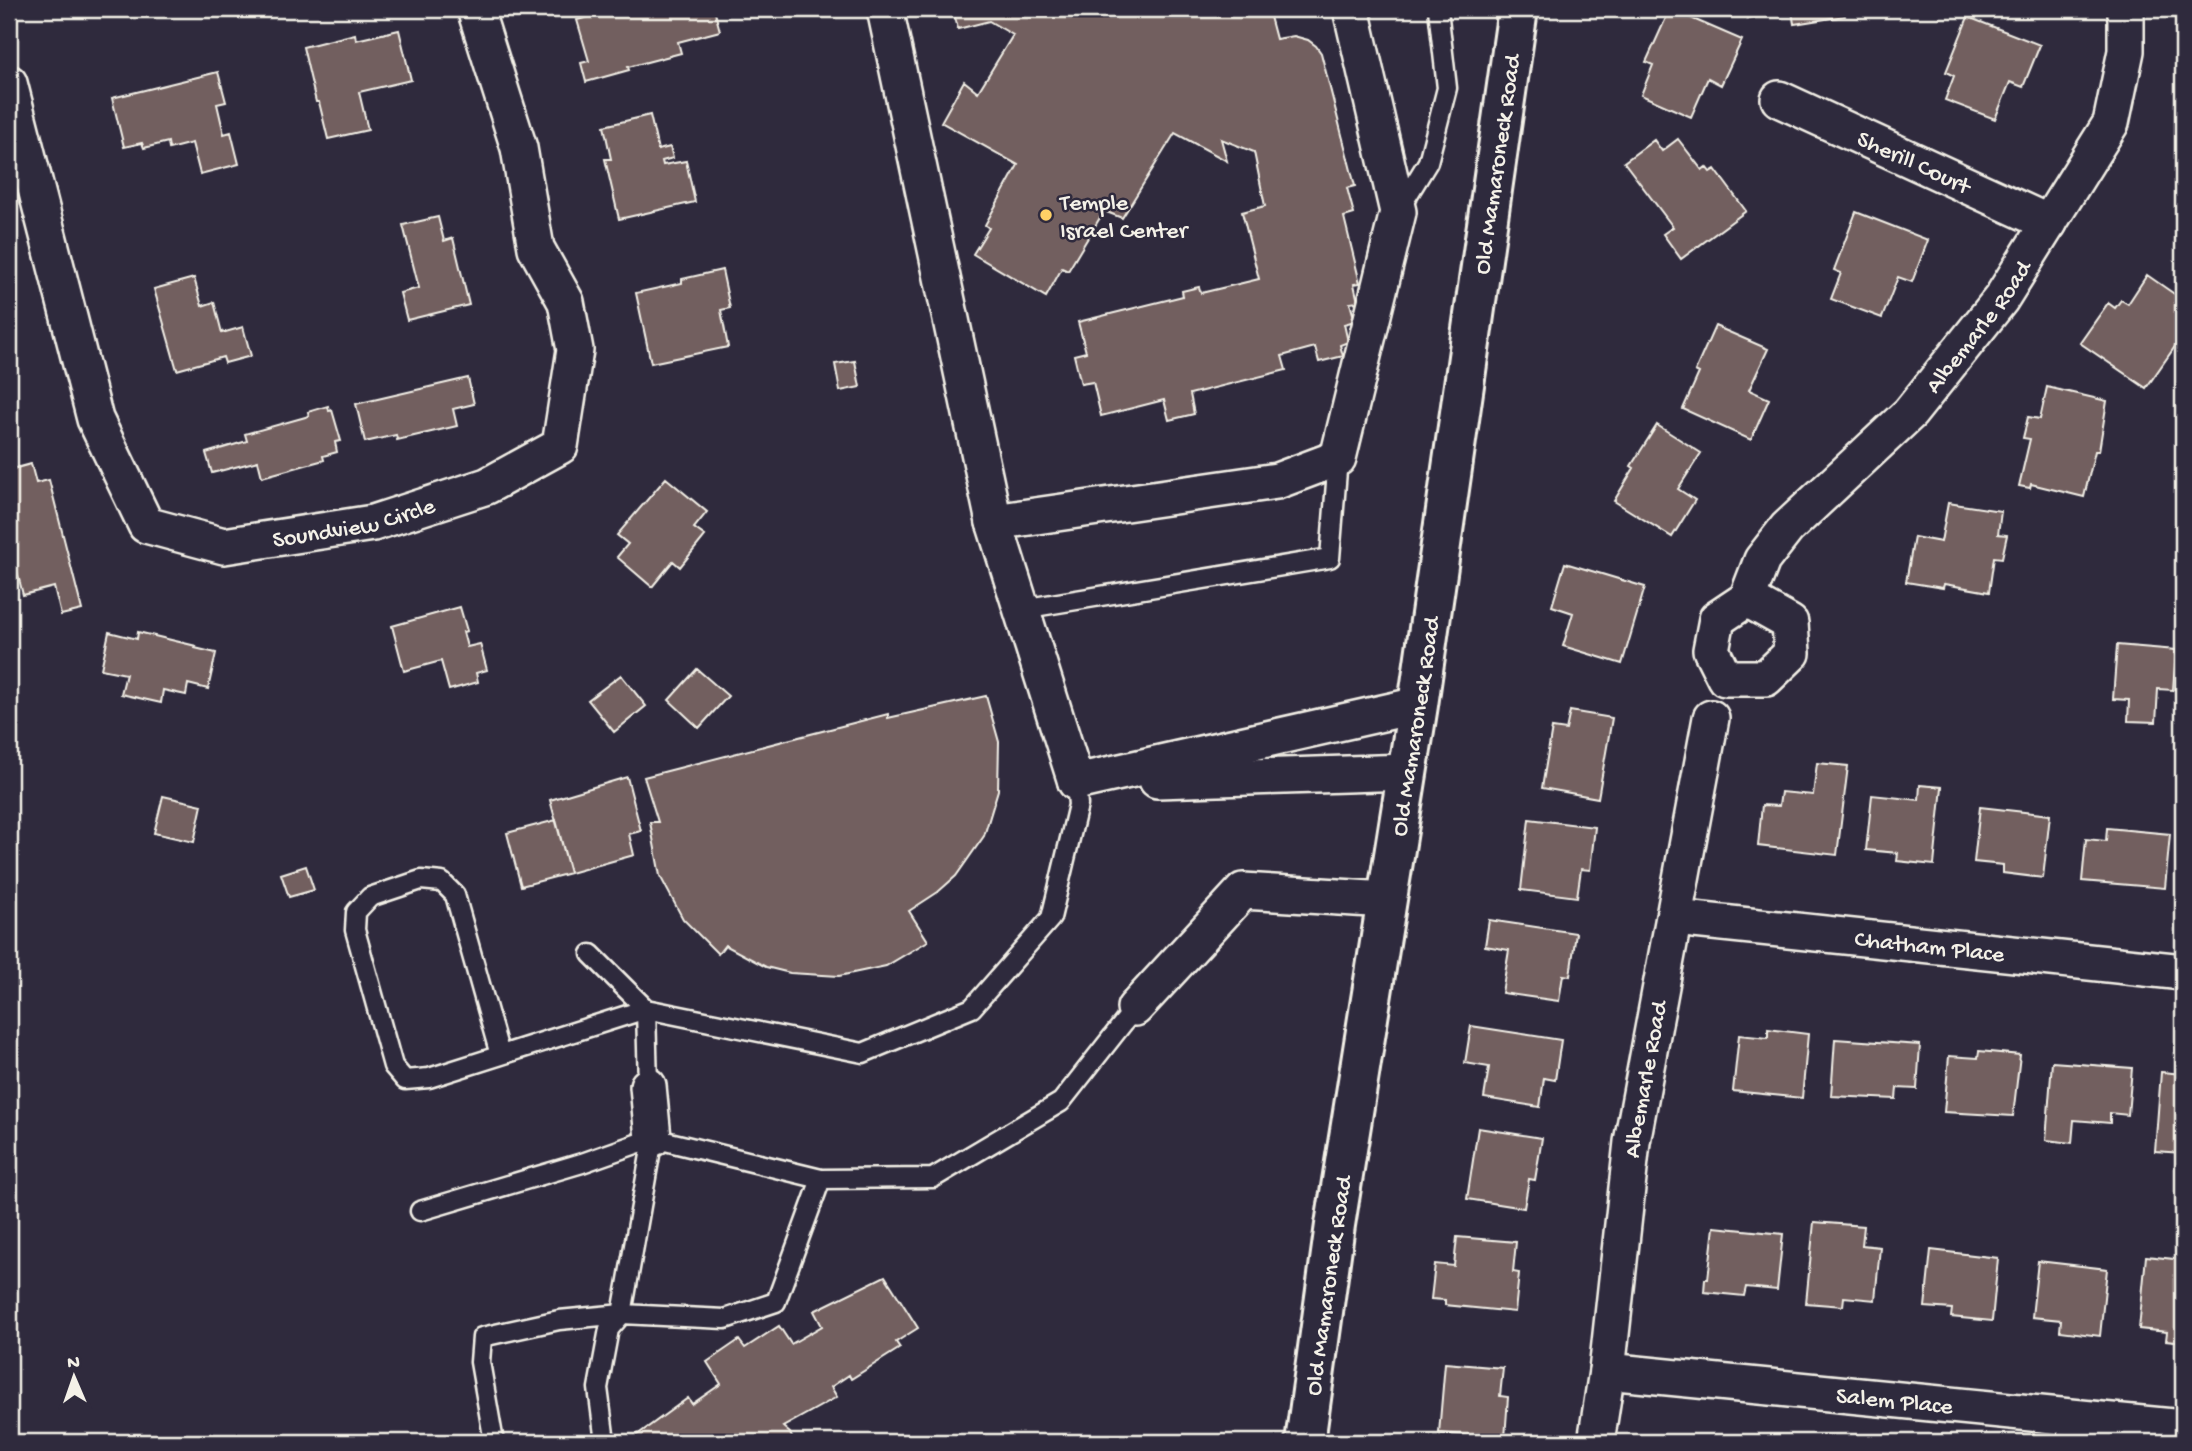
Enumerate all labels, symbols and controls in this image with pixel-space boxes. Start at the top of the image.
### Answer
street label: Old Mamaroneck Road [1469,51,1530,276]
street label: Sherill Court [1852,126,1976,204]
place label: Temple Israel Center [1058,190,1190,247]
marker: Temple Israel Center [1038,207,1054,223]
street label: Albemarle Road [1920,255,2040,401]
street label: Soundview Circle [271,493,440,556]
street label: Old Mamaroneck Road [1386,613,1449,839]
street label: Chatham Place [1853,926,2006,971]
street label: Albemarle Road [1619,997,1676,1160]
street label: Old Mamaroneck Road [1301,1172,1361,1398]
north arrow [38,1342,108,1412]
text: N [67,1352,80,1375]
street label: Salem Place [1834,1383,1955,1423]

